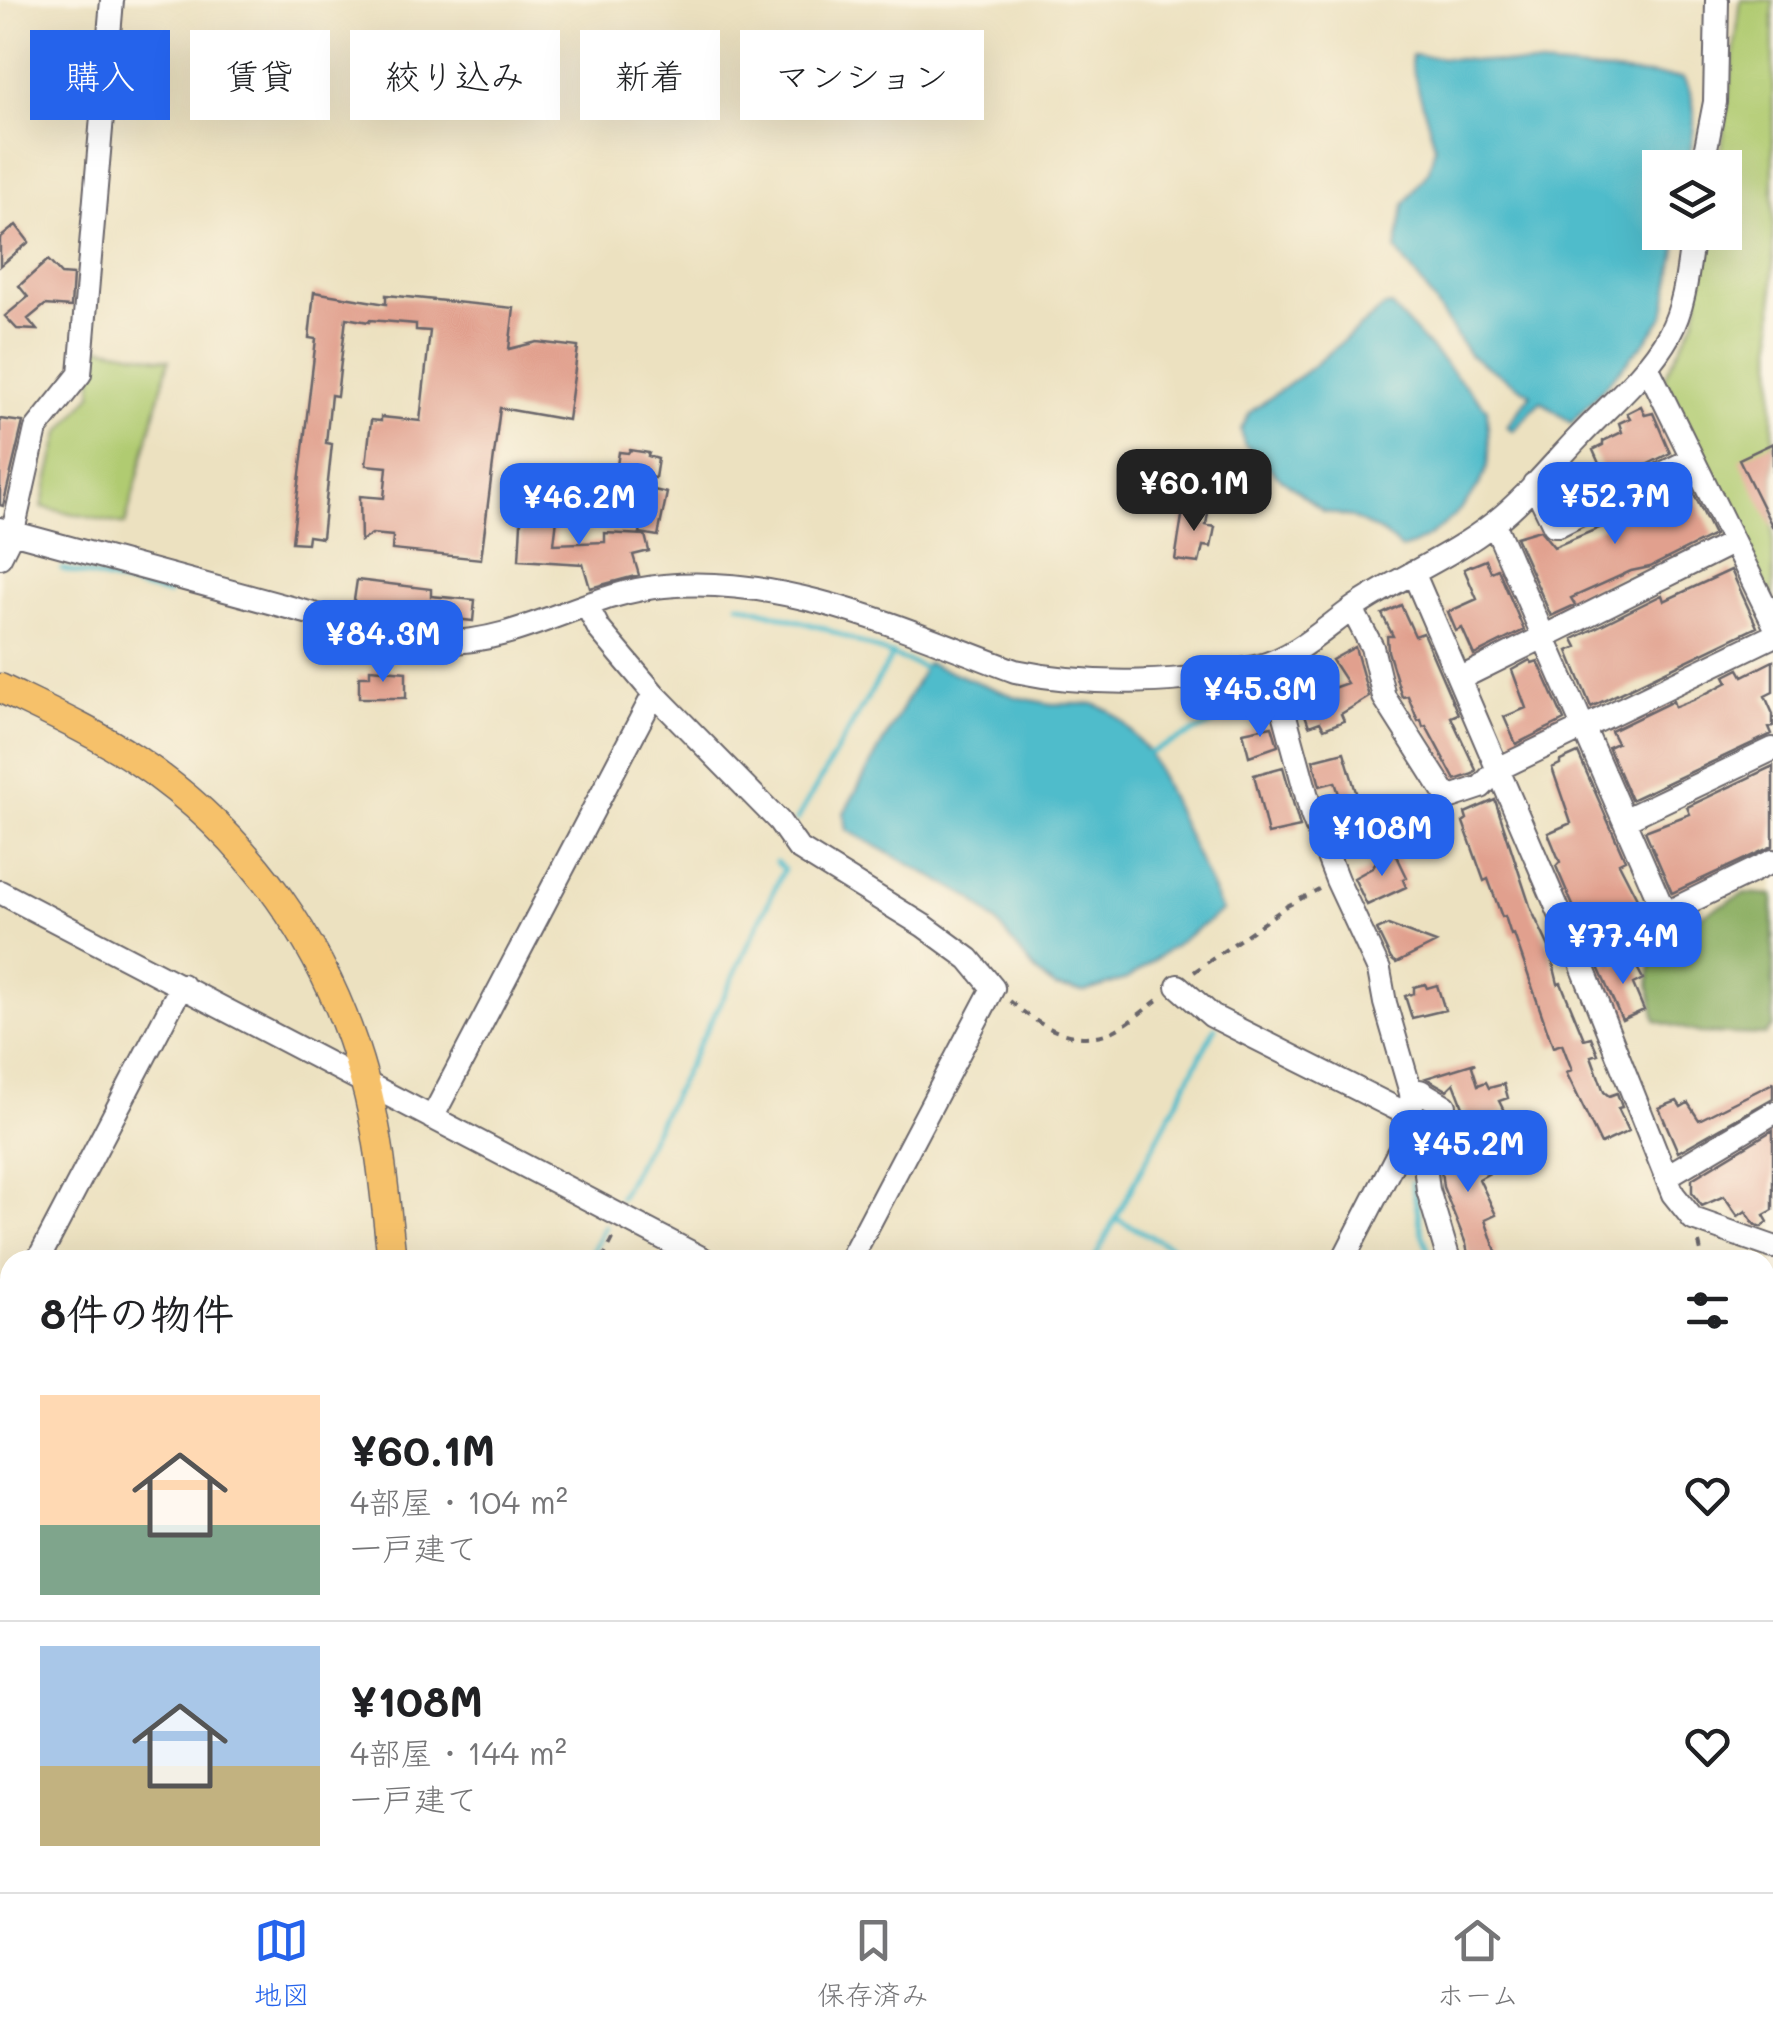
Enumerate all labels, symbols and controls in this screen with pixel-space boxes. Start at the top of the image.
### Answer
chip: 購入 [30,30,170,120]
chip: 賃貸 [190,30,330,120]
chip: 絞り込み [350,30,560,120]
chip: 新着 [580,30,720,120]
chip: マンション [740,30,984,120]
map controls [1642,150,1742,250]
button: layers [1642,150,1742,250]
pin: ¥60.1M [1113,449,1275,534]
text: ¥60.1M [1139,460,1249,502]
pin: ¥52.7M [1534,462,1696,547]
pin: ¥46.2M [498,463,660,548]
text: ¥52.7M [1559,473,1671,515]
text: ¥46.2M [522,474,636,516]
pin: ¥84.3M [302,600,464,685]
text: ¥84.3M [325,611,441,653]
pin: ¥45.3M [1179,655,1341,740]
text: ¥45.3M [1203,666,1317,708]
pin: ¥108M [1312,794,1452,879]
text: ¥108M [1331,805,1433,847]
pin: ¥77.4M [1542,902,1704,987]
text: ¥77.4M [1567,913,1679,955]
pin: ¥45.2M [1387,1110,1549,1195]
text: ¥45.2M [1411,1121,1525,1163]
icon: filters [1680,1283,1735,1338]
text: 8件の物件 [40,1285,234,1340]
text: ¥60.1M [350,1422,495,1477]
icon: home [120,1435,240,1555]
icon: heart [1680,1468,1735,1523]
text: 4部屋 · 104 m² [350,1480,568,1522]
text: 一戸建て [350,1526,478,1568]
text: ¥108M [350,1673,483,1728]
icon: home [120,1686,240,1806]
icon: heart [1680,1719,1735,1774]
text: 4部屋 · 144 m² [350,1731,567,1773]
text: 一戸建て [350,1777,478,1819]
tab: 地図 [254,1913,310,2013]
tab: 保存済み [817,1913,929,2013]
tab: ホーム [1436,1913,1519,2013]

